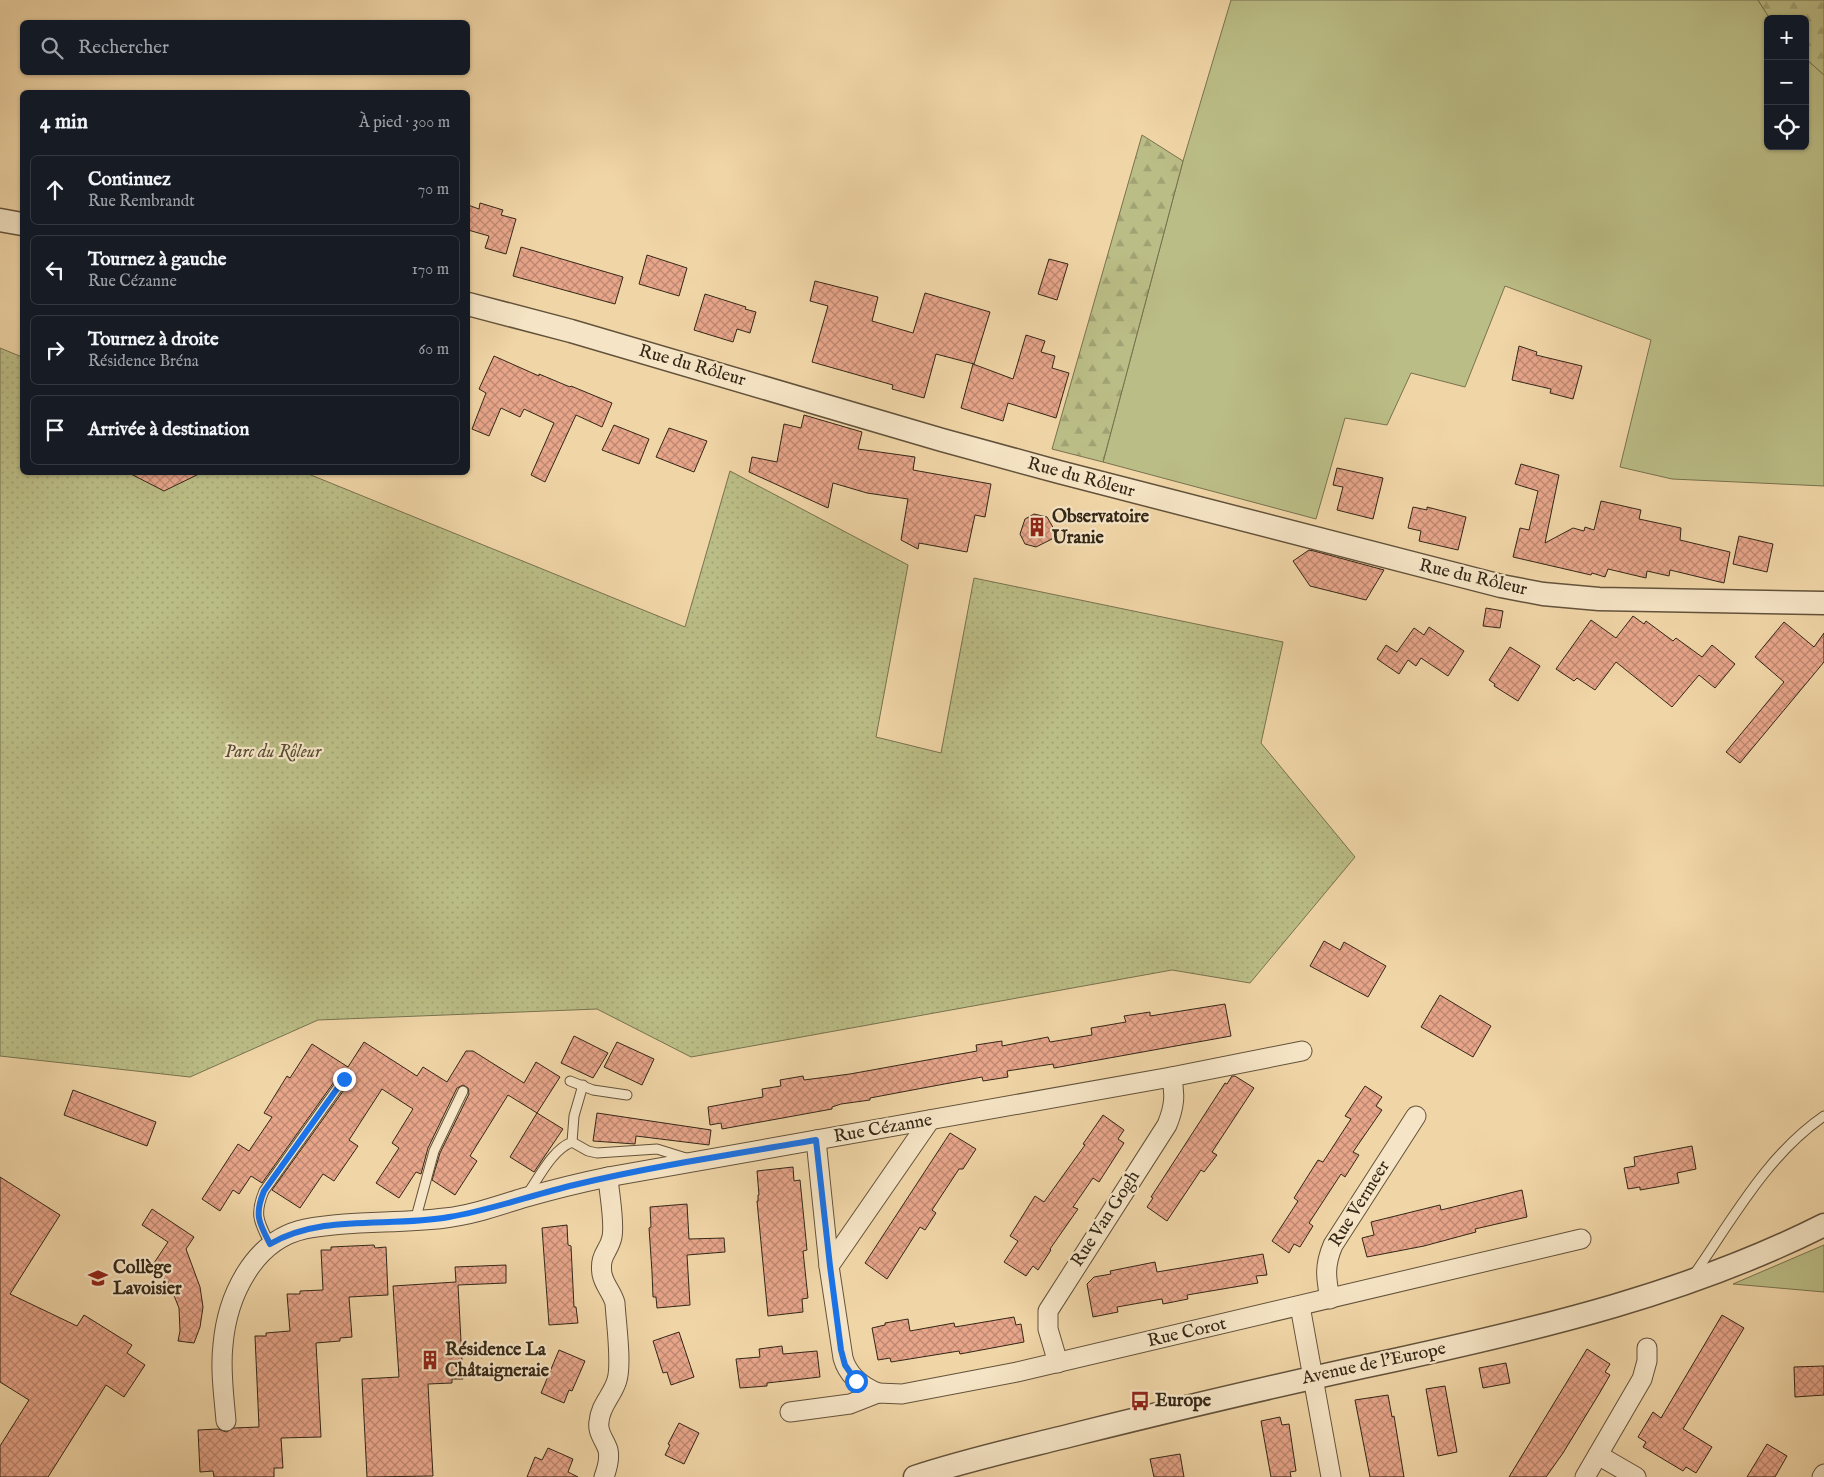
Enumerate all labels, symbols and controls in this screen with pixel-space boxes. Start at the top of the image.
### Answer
map controls [1764,15,1809,150]
button: + [1764,15,1809,60]
search box [20,20,470,75]
icon: search [38,34,66,62]
text: Rechercher [78,36,169,60]
button: − [1764,60,1809,105]
button: locate [1764,105,1809,150]
text: 4 min [40,109,88,136]
text: À pied · 300 m [359,113,450,133]
text: Continuez [88,168,171,192]
icon: ahead [41,176,69,204]
text: 70 m [418,180,449,200]
text: Rue Rembrandt [88,192,195,212]
text: Tournez à gauche [88,248,227,272]
icon: left [41,256,69,284]
text: 170 m [412,260,449,280]
text: Rue Cézanne [88,272,177,292]
text: Tournez à droite [88,328,219,352]
icon: right [41,336,69,364]
text: 60 m [419,340,449,360]
street label: Rue du Rôleur [636,340,749,392]
text: Résidence Bréna [88,352,199,372]
icon: arrive [41,416,69,444]
text: Arrivée à destination [88,418,249,442]
street label: Rue du Rôleur [1025,453,1138,503]
place label: Observatoire Uranie [1051,506,1150,550]
building icon: Observatoire Uranie [1026,516,1048,538]
street label: Rue du Rôleur [1417,554,1530,602]
park label: Parc du Rôleur [225,741,322,764]
route end [333,1068,356,1091]
street label: Rue Cézanne [832,1109,934,1149]
street label: Rue Vermeer [1324,1156,1396,1252]
street label: Rue Van Gogh [1066,1166,1146,1272]
place label: Collège Lavoisier [113,1257,182,1301]
school or university icon: Collège Lavoisier [87,1267,109,1289]
street label: Rue Corot [1145,1313,1229,1353]
street label: Avenue de l'Europe [1299,1337,1448,1391]
place label: Résidence La Châtaigneraie [445,1339,550,1383]
building icon: Résidence La Châtaigneraie [419,1349,441,1371]
route start [845,1370,868,1393]
bus stop icon: Europe [1129,1390,1151,1412]
place label: Europe [1155,1390,1212,1413]

